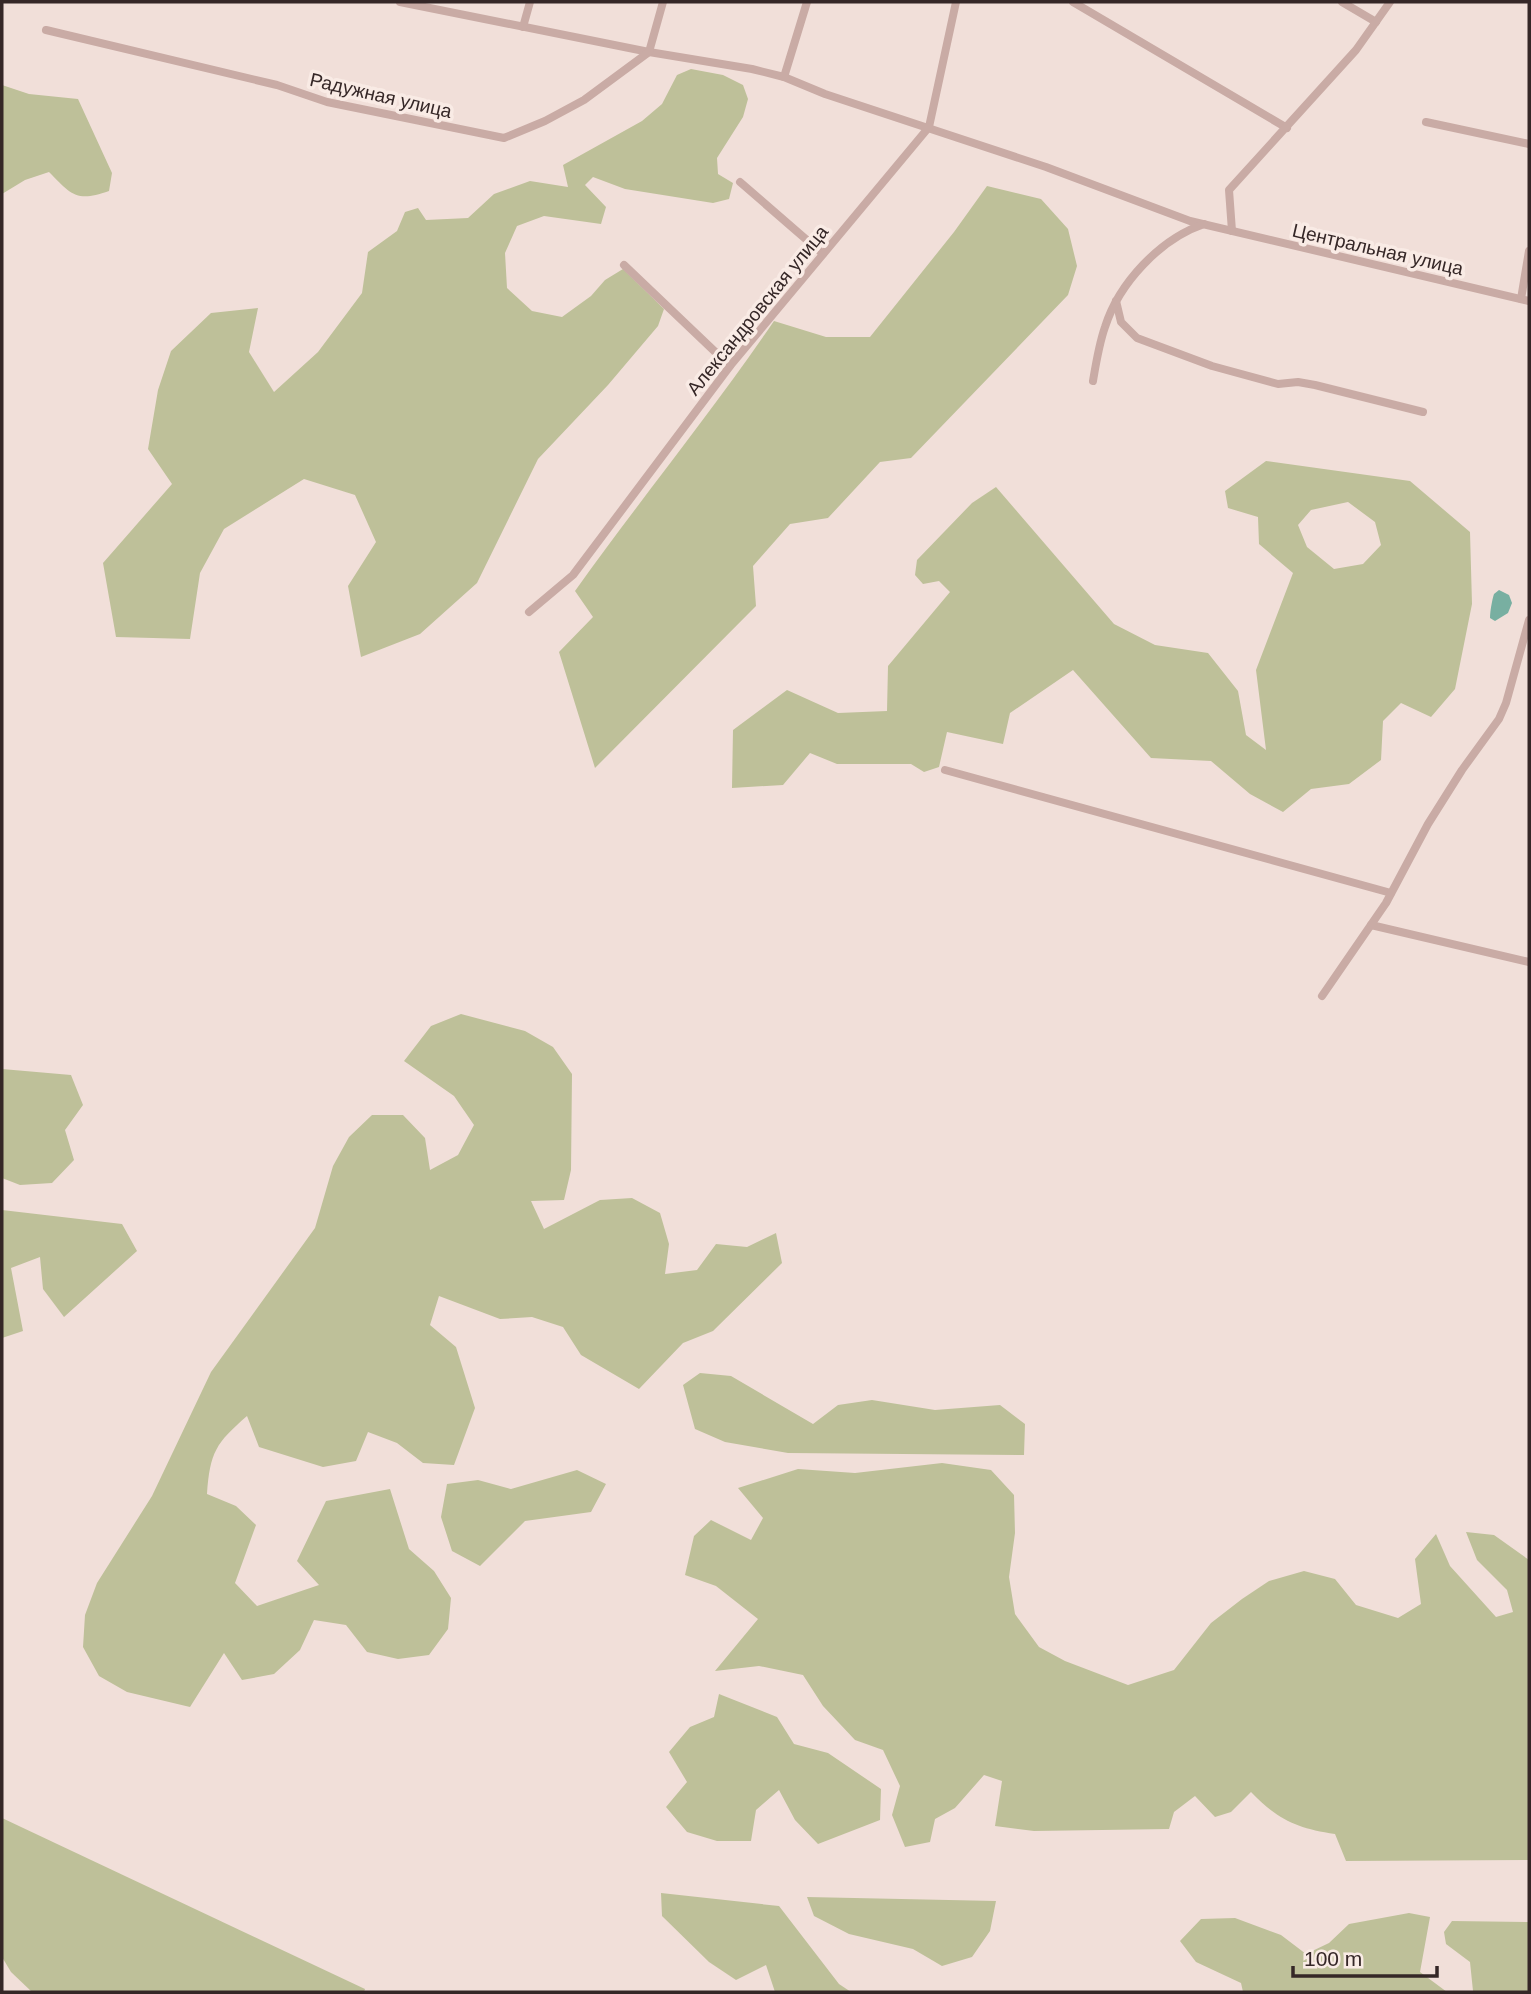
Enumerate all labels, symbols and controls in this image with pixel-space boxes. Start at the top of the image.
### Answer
street label: Радужная улица [308,69,454,122]
street label: Центральная улица [1290,220,1466,279]
street label: Александровская улица [682,221,833,399]
scale bar [1293,1934,1436,1978]
text: 100 m [1304,1947,1362,1970]

